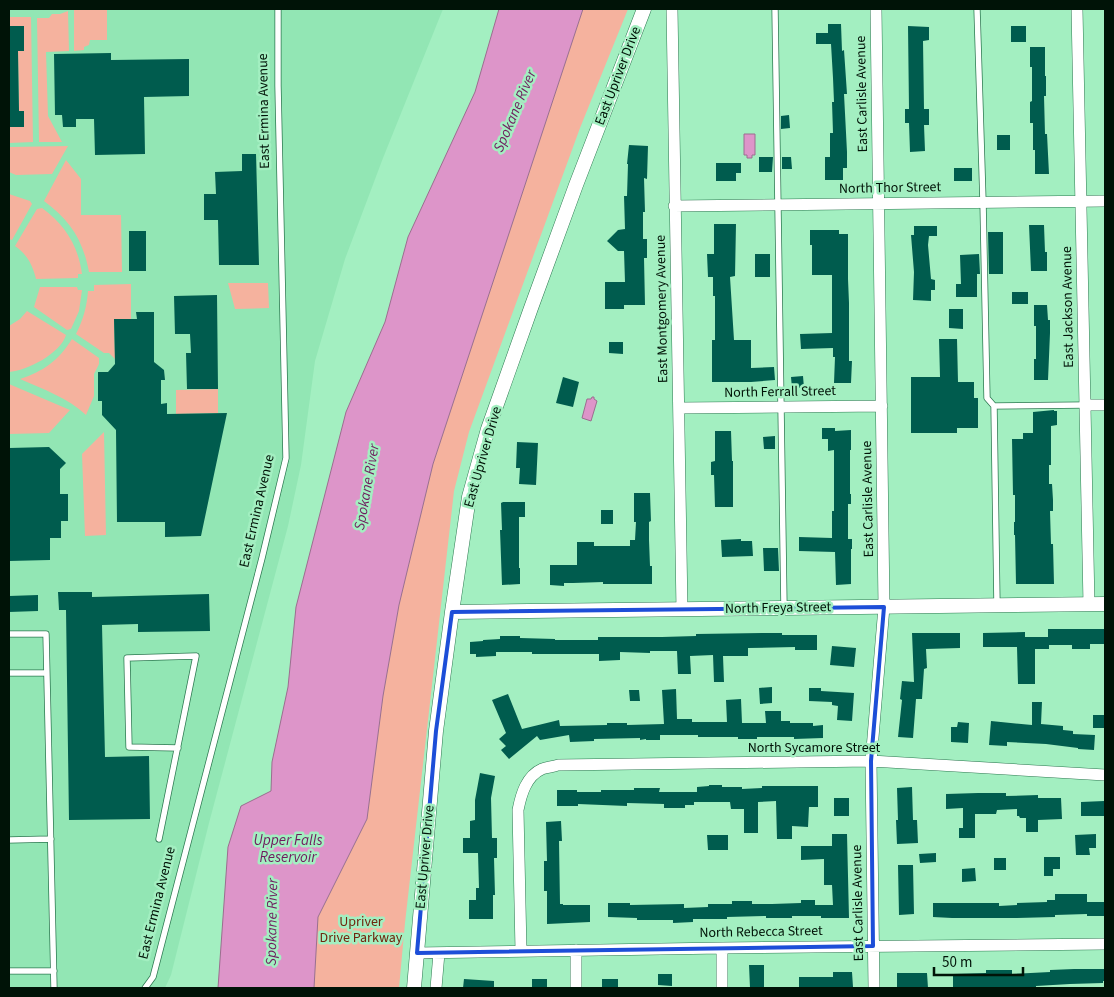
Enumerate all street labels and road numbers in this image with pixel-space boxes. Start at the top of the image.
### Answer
street label: East Upriver Drive [590,24,646,128]
street label: East Carlisle Avenue [851,35,873,153]
street label: East Ermina Avenue [253,53,275,169]
street label: North Thor Street [839,177,941,199]
street label: East Montgomery Avenue [651,235,673,383]
street label: East Jackson Avenue [1057,246,1079,368]
street label: North Ferrall Street [724,381,836,403]
street label: East Upriver Drive [459,404,507,510]
street label: East Carlisle Avenue [857,440,879,558]
street label: East Ermina Avenue [234,452,280,570]
street label: North Freya Street [725,597,832,619]
street label: North Sycamore Street [748,738,881,758]
street label: East Upriver Drive [411,804,440,910]
street label: East Ermina Avenue [133,844,181,961]
street label: East Carlisle Avenue [847,844,869,962]
street label: North Rebecca Street [699,921,823,943]

